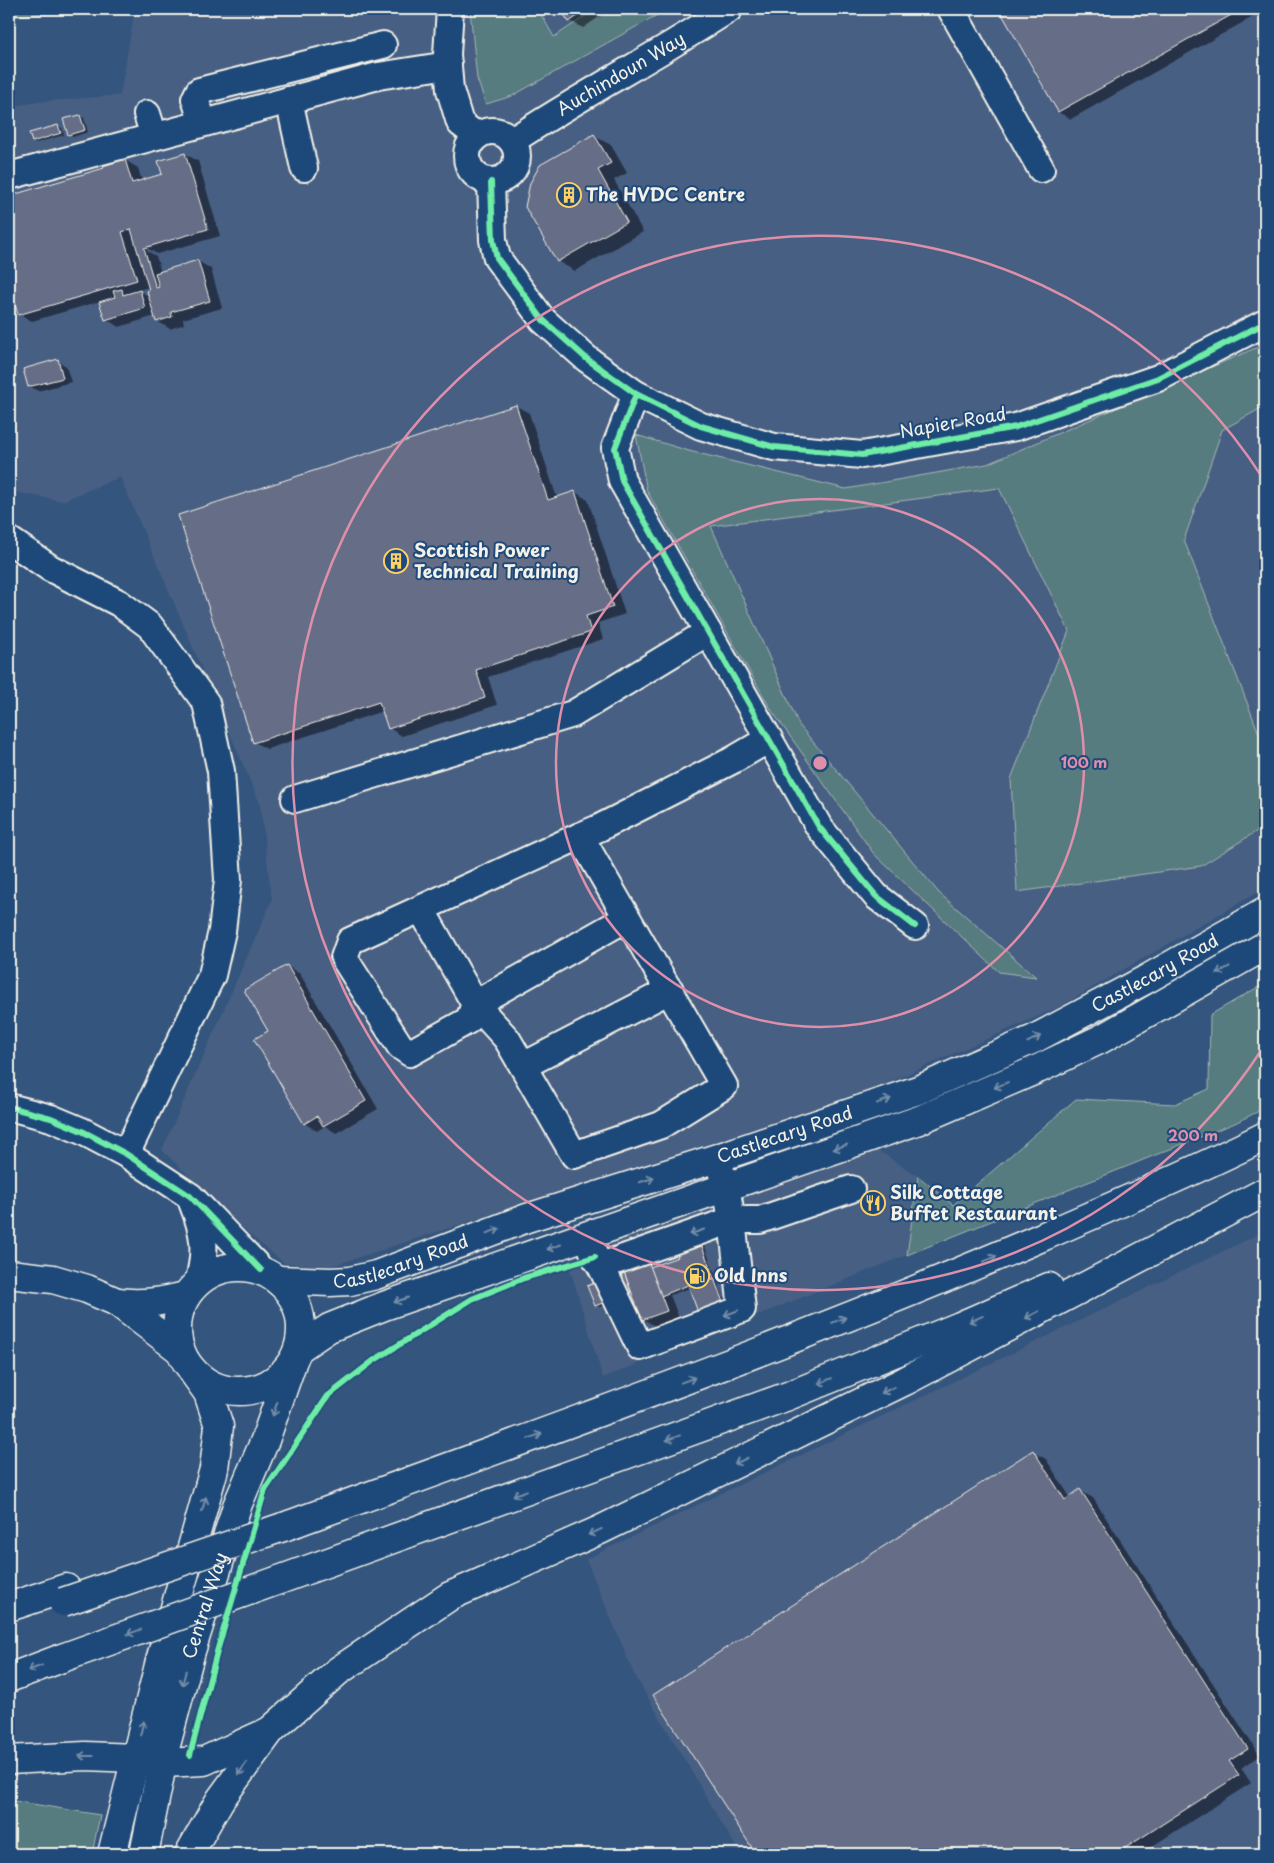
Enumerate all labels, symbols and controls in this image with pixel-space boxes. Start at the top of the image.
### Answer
street label: Auchindoun Way [551,24,690,122]
place label: The HVDC Centre [586,180,745,207]
building icon: The HVDC Centre [556,182,582,208]
street label: Napier Road [897,399,1008,444]
place label: Scottish Power Technical Training [414,536,579,584]
building icon: Scottish Power Technical Training [383,548,409,574]
text: 100 m [1061,750,1107,773]
centre of rings [811,754,829,772]
street label: Castlecary Road [1086,926,1223,1018]
one-way arrow [1216,965,1230,975]
one-way arrow [1027,1034,1042,1044]
one-way arrow [994,1080,1009,1090]
one-way arrow [876,1096,892,1106]
street label: Castlecary Road [713,1098,856,1169]
text: 200 m [1168,1123,1218,1146]
one-way arrow [832,1143,848,1153]
one-way arrow [639,1175,655,1185]
place label: Silk Cottage Buffet Restaurant [890,1178,1058,1226]
restaurant icon: Silk Cottage Buffet Restaurant [860,1190,886,1216]
street label: Castlecary Road [332,1226,472,1294]
one-way arrow [485,1226,500,1235]
one-way arrow [689,1228,705,1238]
one-way arrow [547,1243,562,1252]
one-way arrow [982,1254,997,1264]
place label: Old Inns [714,1261,788,1288]
fuel station icon: Old Inns [684,1263,710,1289]
one-way arrow [393,1296,409,1305]
one-way arrow [724,1309,739,1318]
one-way arrow [1024,1310,1039,1320]
one-way arrow [831,1315,846,1325]
one-way arrow [969,1315,984,1325]
one-way arrow [680,1375,695,1384]
one-way arrow [818,1377,833,1387]
one-way arrow [880,1385,895,1395]
one-way arrow [270,1401,280,1417]
one-way arrow [527,1431,543,1440]
one-way arrow [666,1434,681,1443]
one-way arrow [734,1456,749,1466]
one-way arrow [513,1489,528,1498]
one-way arrow [200,1496,209,1512]
one-way arrow [588,1528,603,1537]
street label: Central Way [175,1549,233,1661]
one-way arrow [127,1628,143,1637]
one-way arrow [28,1664,43,1673]
one-way arrow [179,1670,188,1686]
one-way arrow [138,1721,148,1737]
one-way arrow [78,1751,94,1761]
one-way arrow [237,1762,247,1776]

